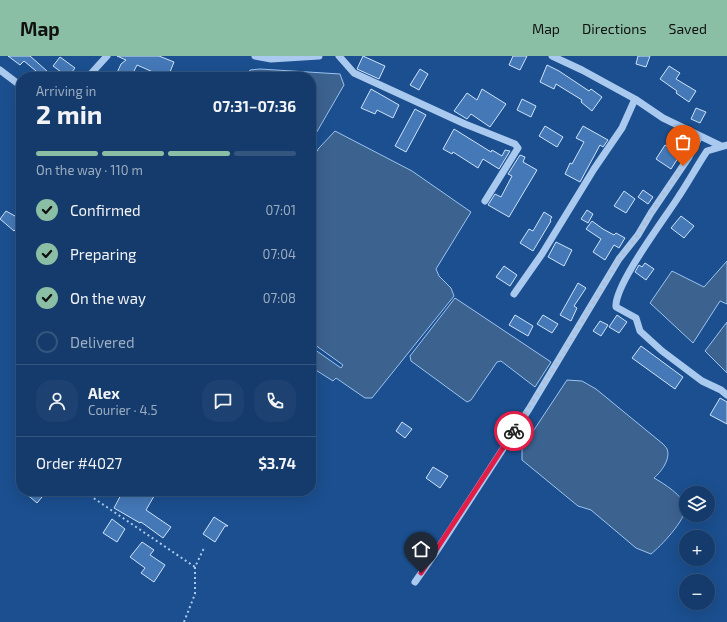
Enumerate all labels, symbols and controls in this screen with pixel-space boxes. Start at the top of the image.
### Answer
text: Map [20,17,60,40]
text: Map [532,20,560,37]
text: Directions [582,20,647,37]
text: Saved [669,20,707,37]
text: Arriving in [36,83,96,99]
text: 07:31–07:36 [213,97,296,115]
text: 2 min [36,98,102,129]
pin [666,125,700,166]
icon: bag [672,131,694,153]
text: On the way · 110 m [36,162,143,178]
icon: check [36,199,58,221]
text: Confirmed [70,201,141,219]
text: 07:01 [265,202,296,218]
icon: check [36,243,58,265]
text: Preparing [70,245,136,263]
text: 07:04 [263,246,296,262]
icon: check [36,287,58,309]
text: On the way [70,289,146,307]
text: 07:08 [263,290,296,306]
text: Delivered [70,333,135,351]
button: person [36,380,78,422]
button: chat [202,380,244,422]
button: phone [254,380,296,422]
text: Alex [88,384,120,402]
text: Courier · 4.5 [88,402,157,418]
courier [494,411,534,451]
icon: bike [503,420,525,442]
text: Order #4027 [36,454,122,472]
text: $3.74 [258,454,296,472]
map controls [679,486,715,610]
button: layers [679,486,715,522]
button: + [679,530,715,566]
pin [404,532,438,573]
icon: home [410,538,432,560]
button: − [679,574,715,610]

